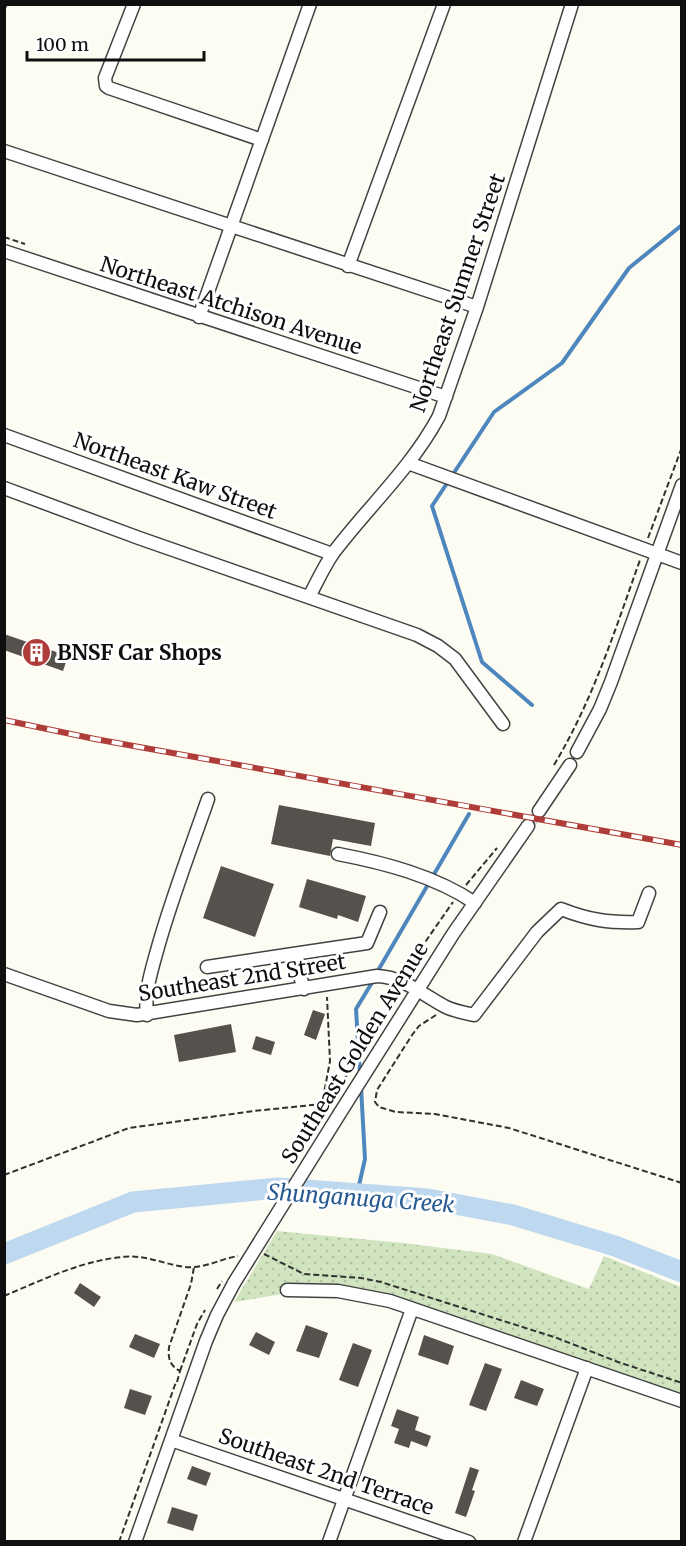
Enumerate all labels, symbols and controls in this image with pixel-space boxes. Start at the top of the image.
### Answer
scale bar [27,24,204,62]
text: 100 m [36,33,89,56]
street label: Northeast Sumner Street [404,170,511,416]
street label: Northeast Atchison Avenue [97,250,366,361]
street label: Northeast Kaw Street [70,426,280,525]
building icon: BNSF Car Shops [20,637,52,669]
place label: BNSF Car Shops [57,639,222,666]
street label: Southeast Golden Avenue [275,937,434,1169]
street label: Southeast 2nd Street [136,948,348,1007]
water label: Shunganuga Creek [267,1178,455,1218]
street label: Southeast 2nd Terrace [215,1422,437,1521]

